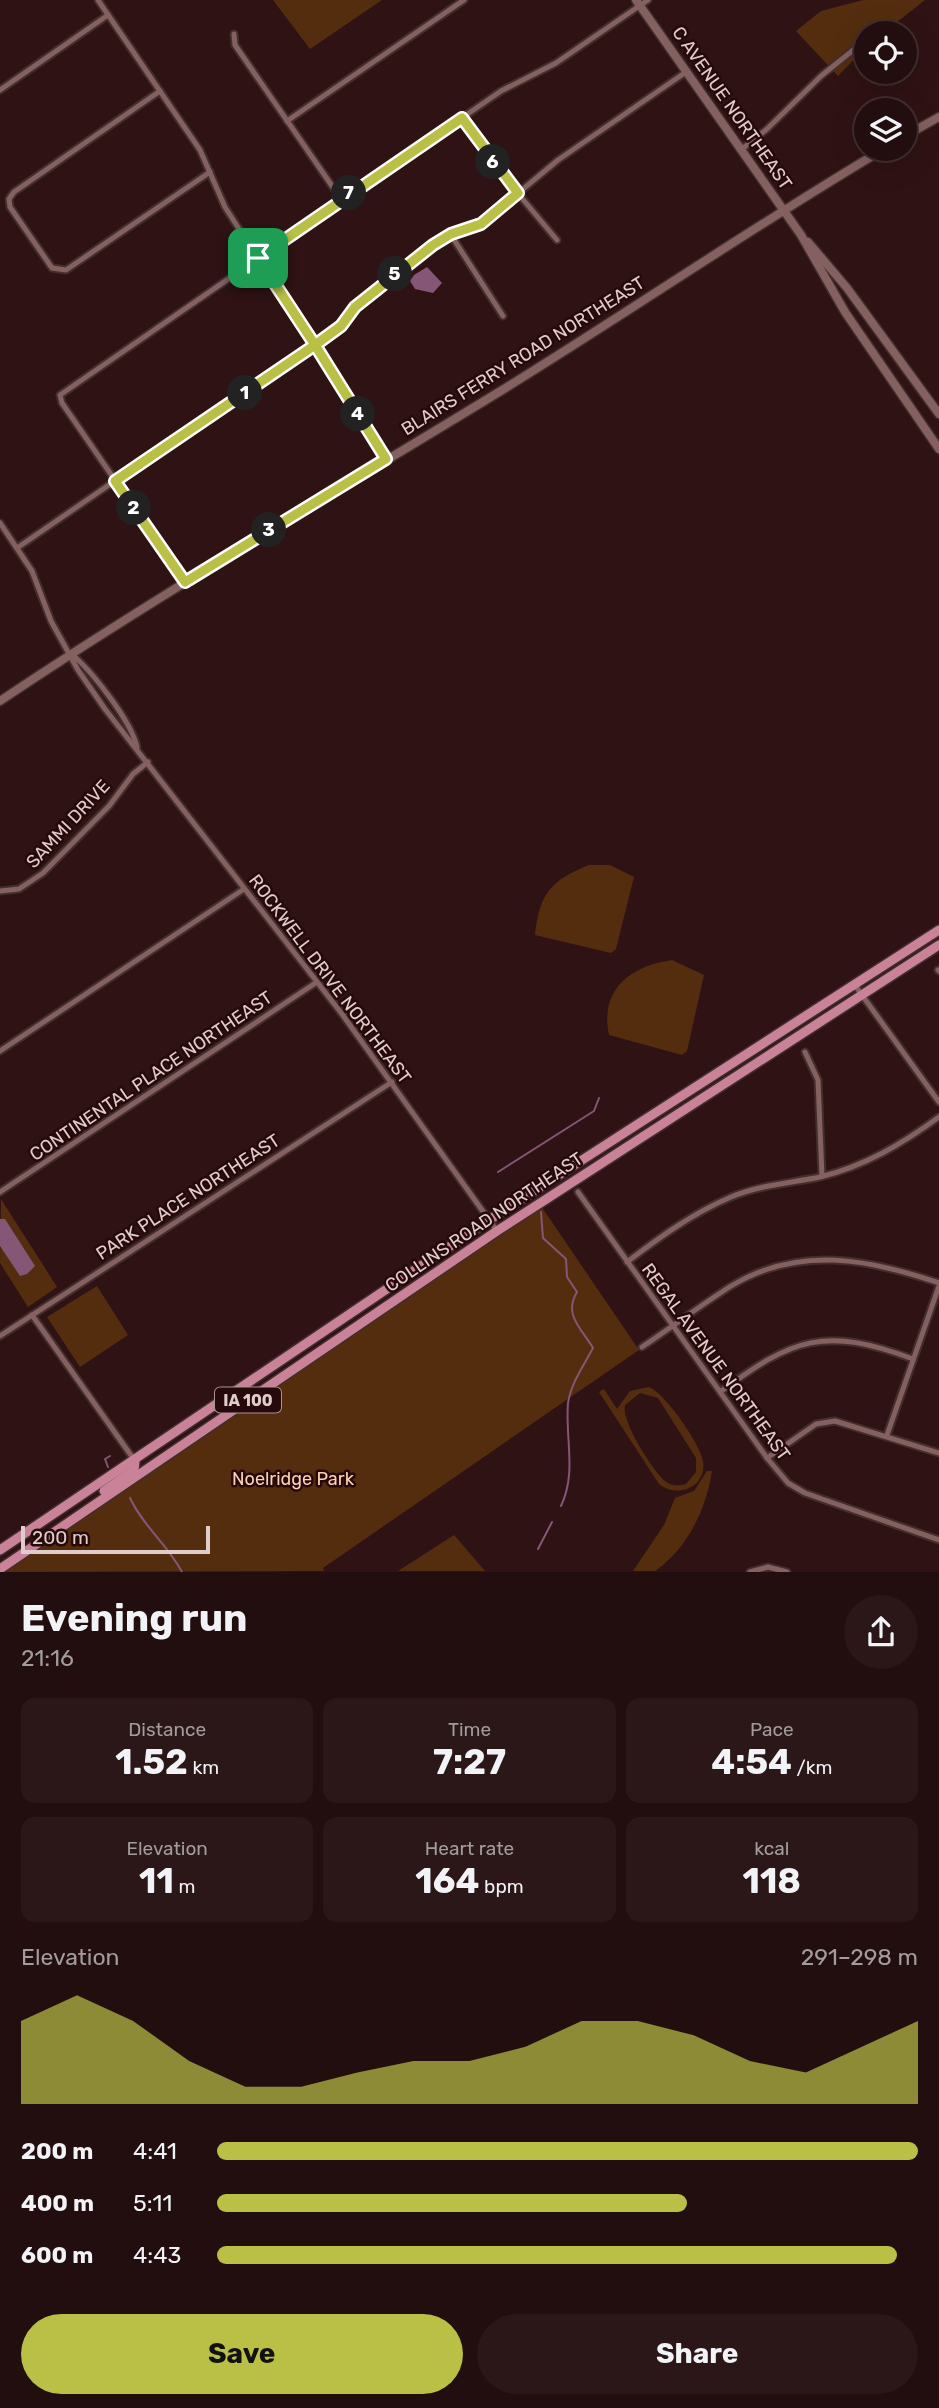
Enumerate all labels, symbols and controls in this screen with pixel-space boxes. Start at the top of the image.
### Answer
map controls [854,21,917,161]
button: locate [854,21,917,84]
street label: C AVENUE NORTHEAST [667,22,797,194]
button: layers [854,98,917,161]
pin: 6 [476,144,510,180]
text: 6 [486,150,499,173]
pin: 7 [332,176,366,210]
text: 7 [343,181,354,204]
pin [228,228,288,288]
icon: arrive [239,239,277,277]
pin: 5 [378,256,412,292]
text: 5 [388,262,401,285]
street label: BLAIRS FERRY ROAD NORTHEAST [397,272,649,440]
pin: 1 [228,376,262,410]
text: 1 [240,381,249,404]
pin: 4 [340,396,376,432]
text: 4 [351,402,364,425]
pin: 2 [116,490,152,526]
text: 2 [127,496,140,519]
pin: 3 [252,512,286,548]
text: 3 [262,518,275,541]
street label: SAMMI DRIVE [21,775,115,873]
street label: ROCKWELL DRIVE NORTHEAST [244,870,416,1088]
street label: CONTINENTAL PLACE NORTHEAST [26,986,276,1166]
street label: PARK PLACE NORTHEAST [92,1129,284,1265]
street label: COLLINS ROAD NORTHEAST [381,1147,587,1297]
street label: REGAL AVENUE NORTHEAST [637,1259,795,1465]
road number: IA 100 [215,1388,281,1412]
park label: Noelridge Park [232,1468,355,1490]
scale bar [21,1522,210,1554]
text: 200 m [32,1526,89,1549]
text: Evening run [21,1595,247,1641]
button: share [844,1595,918,1669]
text: 21:16 [21,1644,74,1672]
text: Distance [128,1718,206,1741]
text: Time [448,1718,491,1741]
text: Pace [750,1718,794,1741]
text: 1.52 [115,1741,188,1783]
text: 7:27 [433,1741,506,1783]
text: 4:54 [711,1741,792,1783]
text: km [188,1756,219,1779]
text: /km [792,1756,832,1779]
text: Elevation [126,1837,208,1860]
text: Heart rate [425,1837,514,1860]
text: kcal [754,1837,789,1860]
text: 11 [139,1860,174,1902]
text: 164 [415,1860,479,1902]
text: 118 [743,1860,801,1902]
text: m [174,1875,195,1898]
text: bpm [479,1875,524,1898]
text: Elevation [21,1943,120,1971]
text: 291–298 m [801,1943,918,1971]
text: 200 m [21,2137,93,2165]
text: 4:41 [133,2137,177,2165]
text: 400 m [21,2189,94,2217]
text: 5:11 [133,2189,172,2217]
text: 600 m [21,2241,93,2269]
text: 4:43 [133,2241,181,2269]
button: Save [21,2314,463,2394]
button: Share [477,2314,918,2394]

